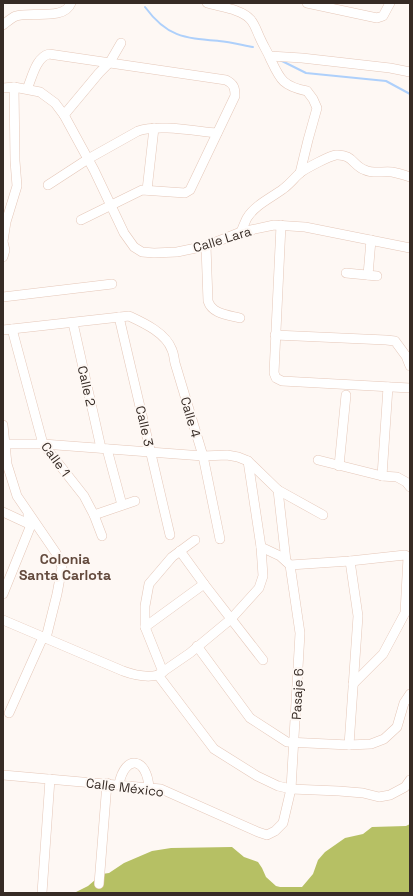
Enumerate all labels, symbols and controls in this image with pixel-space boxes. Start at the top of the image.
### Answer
street label: Calle Lara [191,222,254,256]
street label: Calle 2 [74,364,99,408]
street label: Calle 4 [177,395,204,439]
street label: Calle 3 [132,404,157,448]
street label: Calle 1 [37,439,74,480]
district label: Colonia Santa Carlota [19,550,111,584]
street label: Pasaje 6 [288,668,307,720]
street label: Calle México [85,774,165,801]

